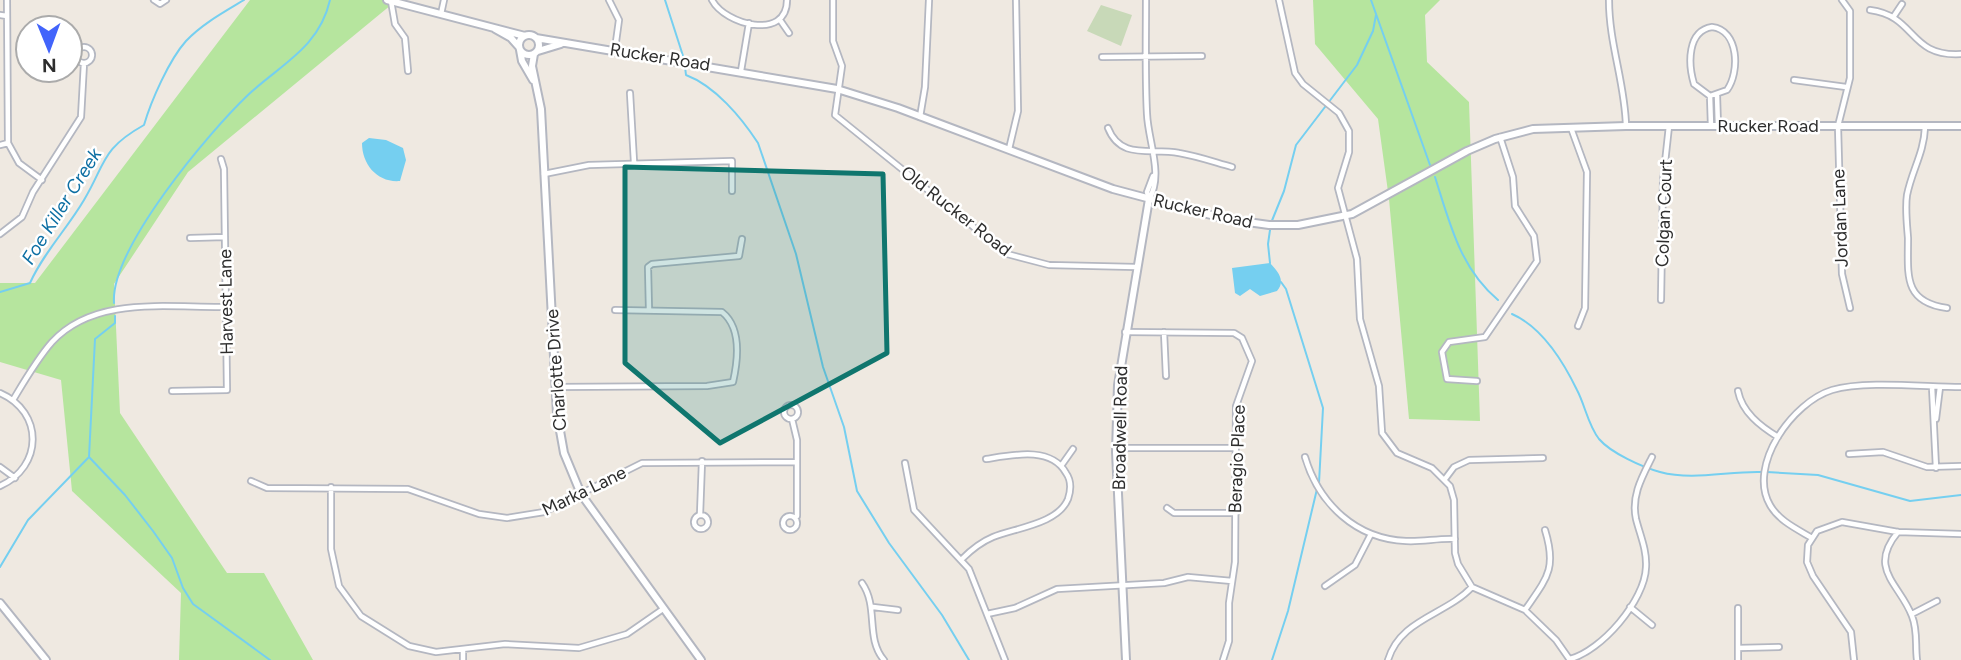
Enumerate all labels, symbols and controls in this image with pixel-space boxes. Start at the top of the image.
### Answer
north arrow [14,14,84,84]
street label: Rucker Road [608,38,712,76]
text: N [42,54,57,77]
street label: Rucker Road [1717,115,1819,137]
water label: Foe Killer Creek [17,143,107,269]
street label: Colgan Court [1651,158,1677,267]
street label: Old Rucker Road [896,161,1016,261]
street label: Jordan Lane [1827,168,1853,268]
street label: Rucker Road [1151,189,1255,233]
street label: Harvest Lane [214,249,238,355]
street label: Charlotte Drive [541,308,571,432]
street label: Broadwell Road [1108,365,1132,491]
street label: Beragio Place [1224,404,1250,514]
street label: Marka Lane [538,461,630,521]

